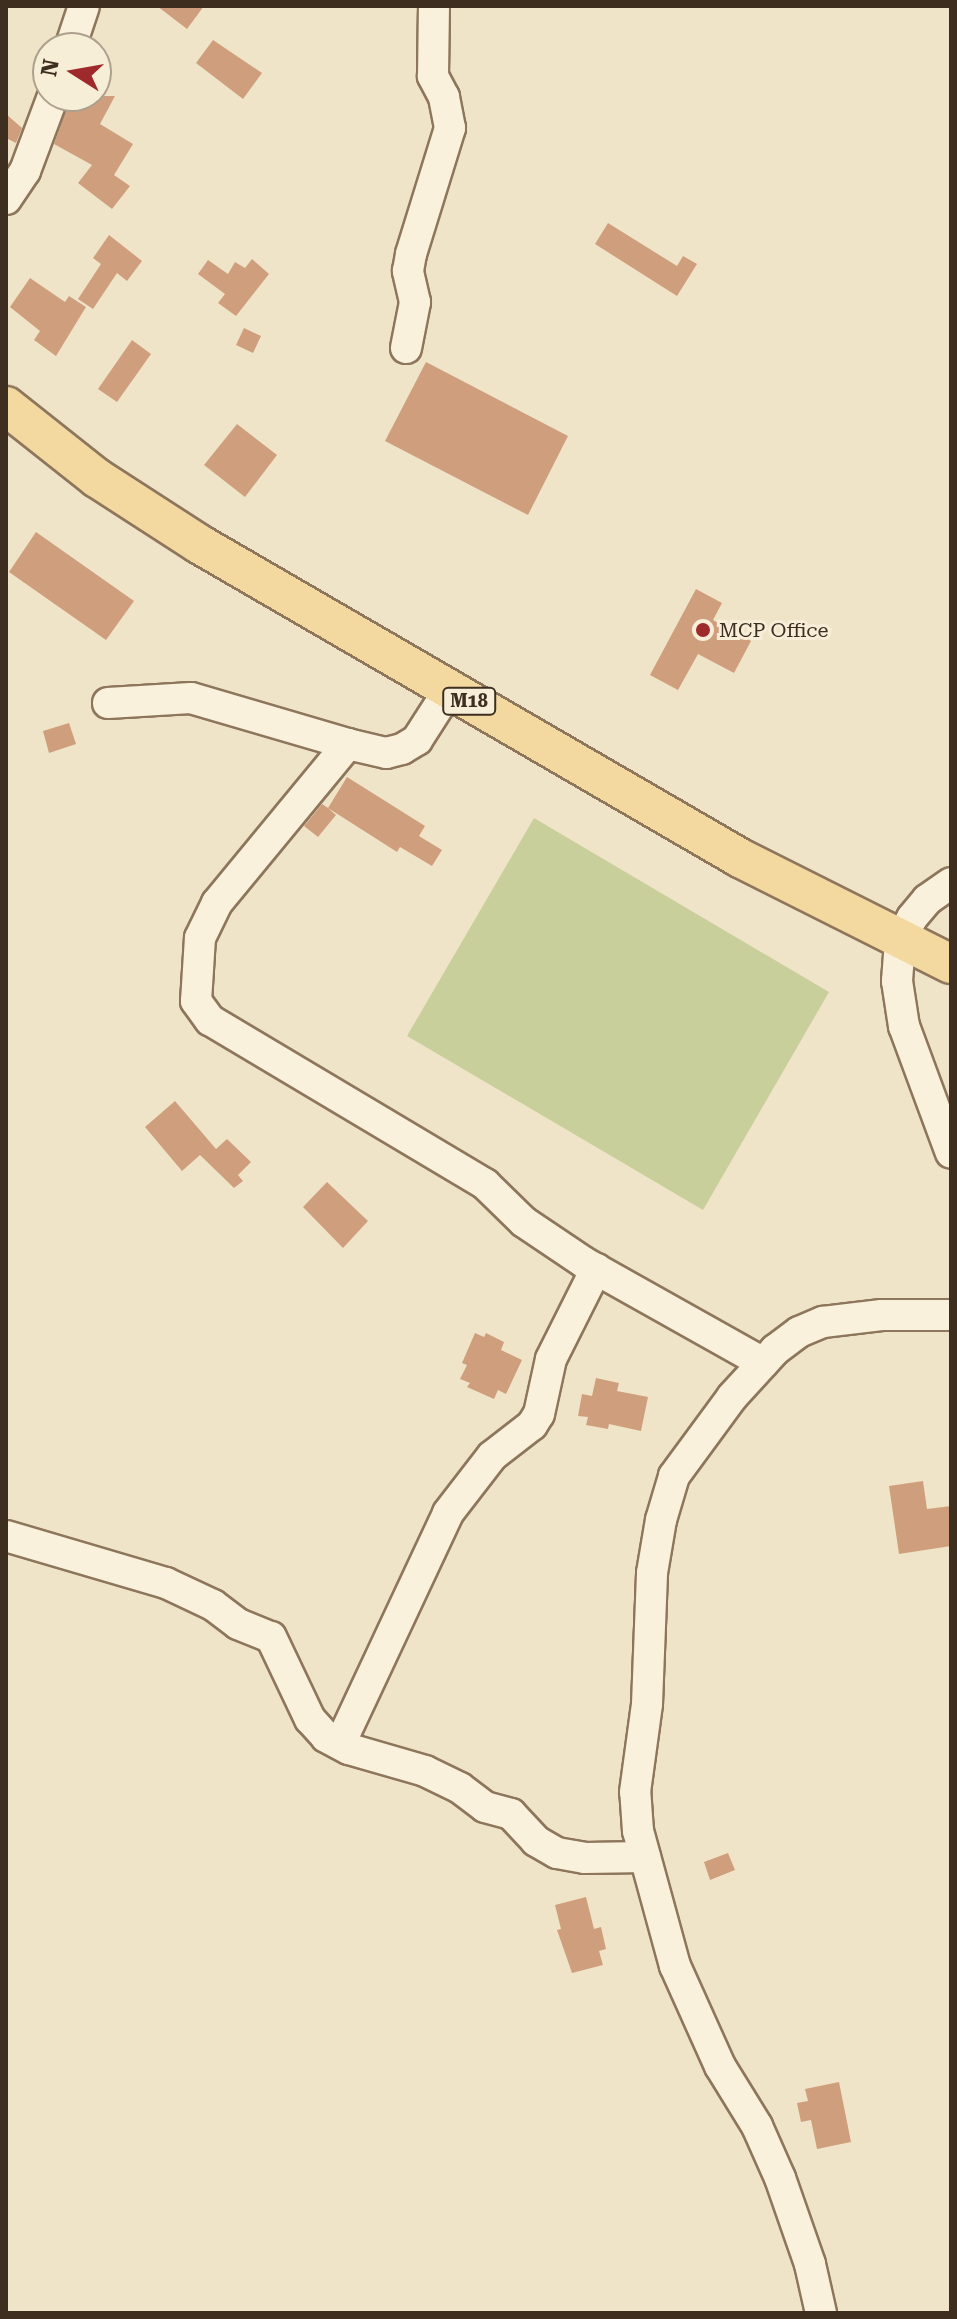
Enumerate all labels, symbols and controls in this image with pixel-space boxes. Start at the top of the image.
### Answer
north arrow [32,32,112,112]
text: N [36,57,64,78]
place label: MCP Office [719,618,828,642]
marker: MCP Office [694,621,712,639]
road number: M18 [441,687,497,715]

